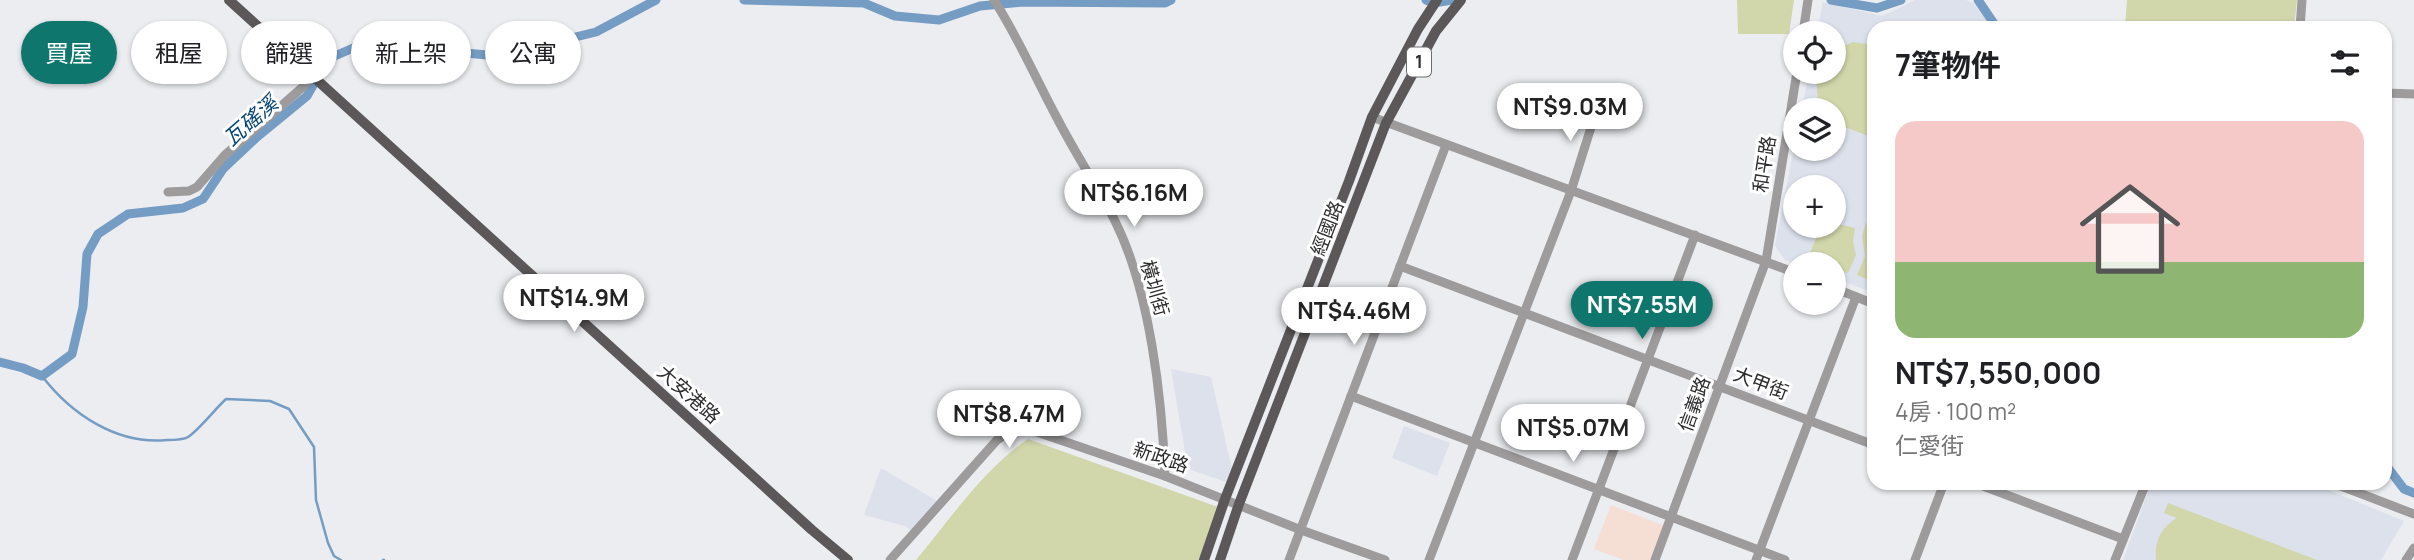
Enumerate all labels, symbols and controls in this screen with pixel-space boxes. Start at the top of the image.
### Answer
chip: 買屋 [21,21,117,84]
chip: 租屋 [131,21,227,84]
chip: 篩選 [241,21,337,84]
chip: 新上架 [351,21,471,84]
chip: 公寓 [485,21,581,84]
map controls [1783,21,1846,315]
button: locate [1783,21,1846,84]
text: 7筆物件 [1895,44,2001,85]
icon: filters [2326,44,2364,82]
road number: 1 [1407,48,1431,76]
pin: NT$9.03M [1498,83,1642,143]
water label: 瓦磘溪 [217,87,286,151]
text: NT$9.03M [1513,90,1627,122]
button: layers [1783,98,1846,161]
street label: 和平路 [1747,134,1781,194]
icon: home [2067,166,2193,292]
pin: NT$6.16M [1062,170,1206,229]
button: + [1783,175,1846,238]
text: NT$6.16M [1080,176,1188,208]
street label: 經國路 [1305,197,1349,259]
button: − [1783,252,1846,315]
street label: 橫圳街 [1135,257,1175,319]
pin: NT$14.9M [502,274,646,334]
text: NT$14.9M [519,281,629,313]
pin: NT$7.55M [1570,282,1714,341]
pin: NT$4.46M [1282,288,1426,347]
text: NT$7.55M [1587,288,1697,320]
text: NT$4.46M [1297,294,1411,326]
text: NT$7,550,000 [1895,352,2101,393]
street label: 大安港路 [652,359,726,429]
street label: 大甲街 [1730,361,1792,405]
street label: 信義路 [1672,373,1716,435]
pin: NT$8.47M [937,391,1081,450]
text: 4房 · 100 m² [1895,395,2016,427]
text: NT$8.47M [953,397,1065,429]
pin: NT$5.07M [1501,405,1645,464]
text: NT$5.07M [1517,411,1629,443]
text: 仁愛街 [1895,429,1964,461]
street label: 新政路 [1130,435,1192,479]

